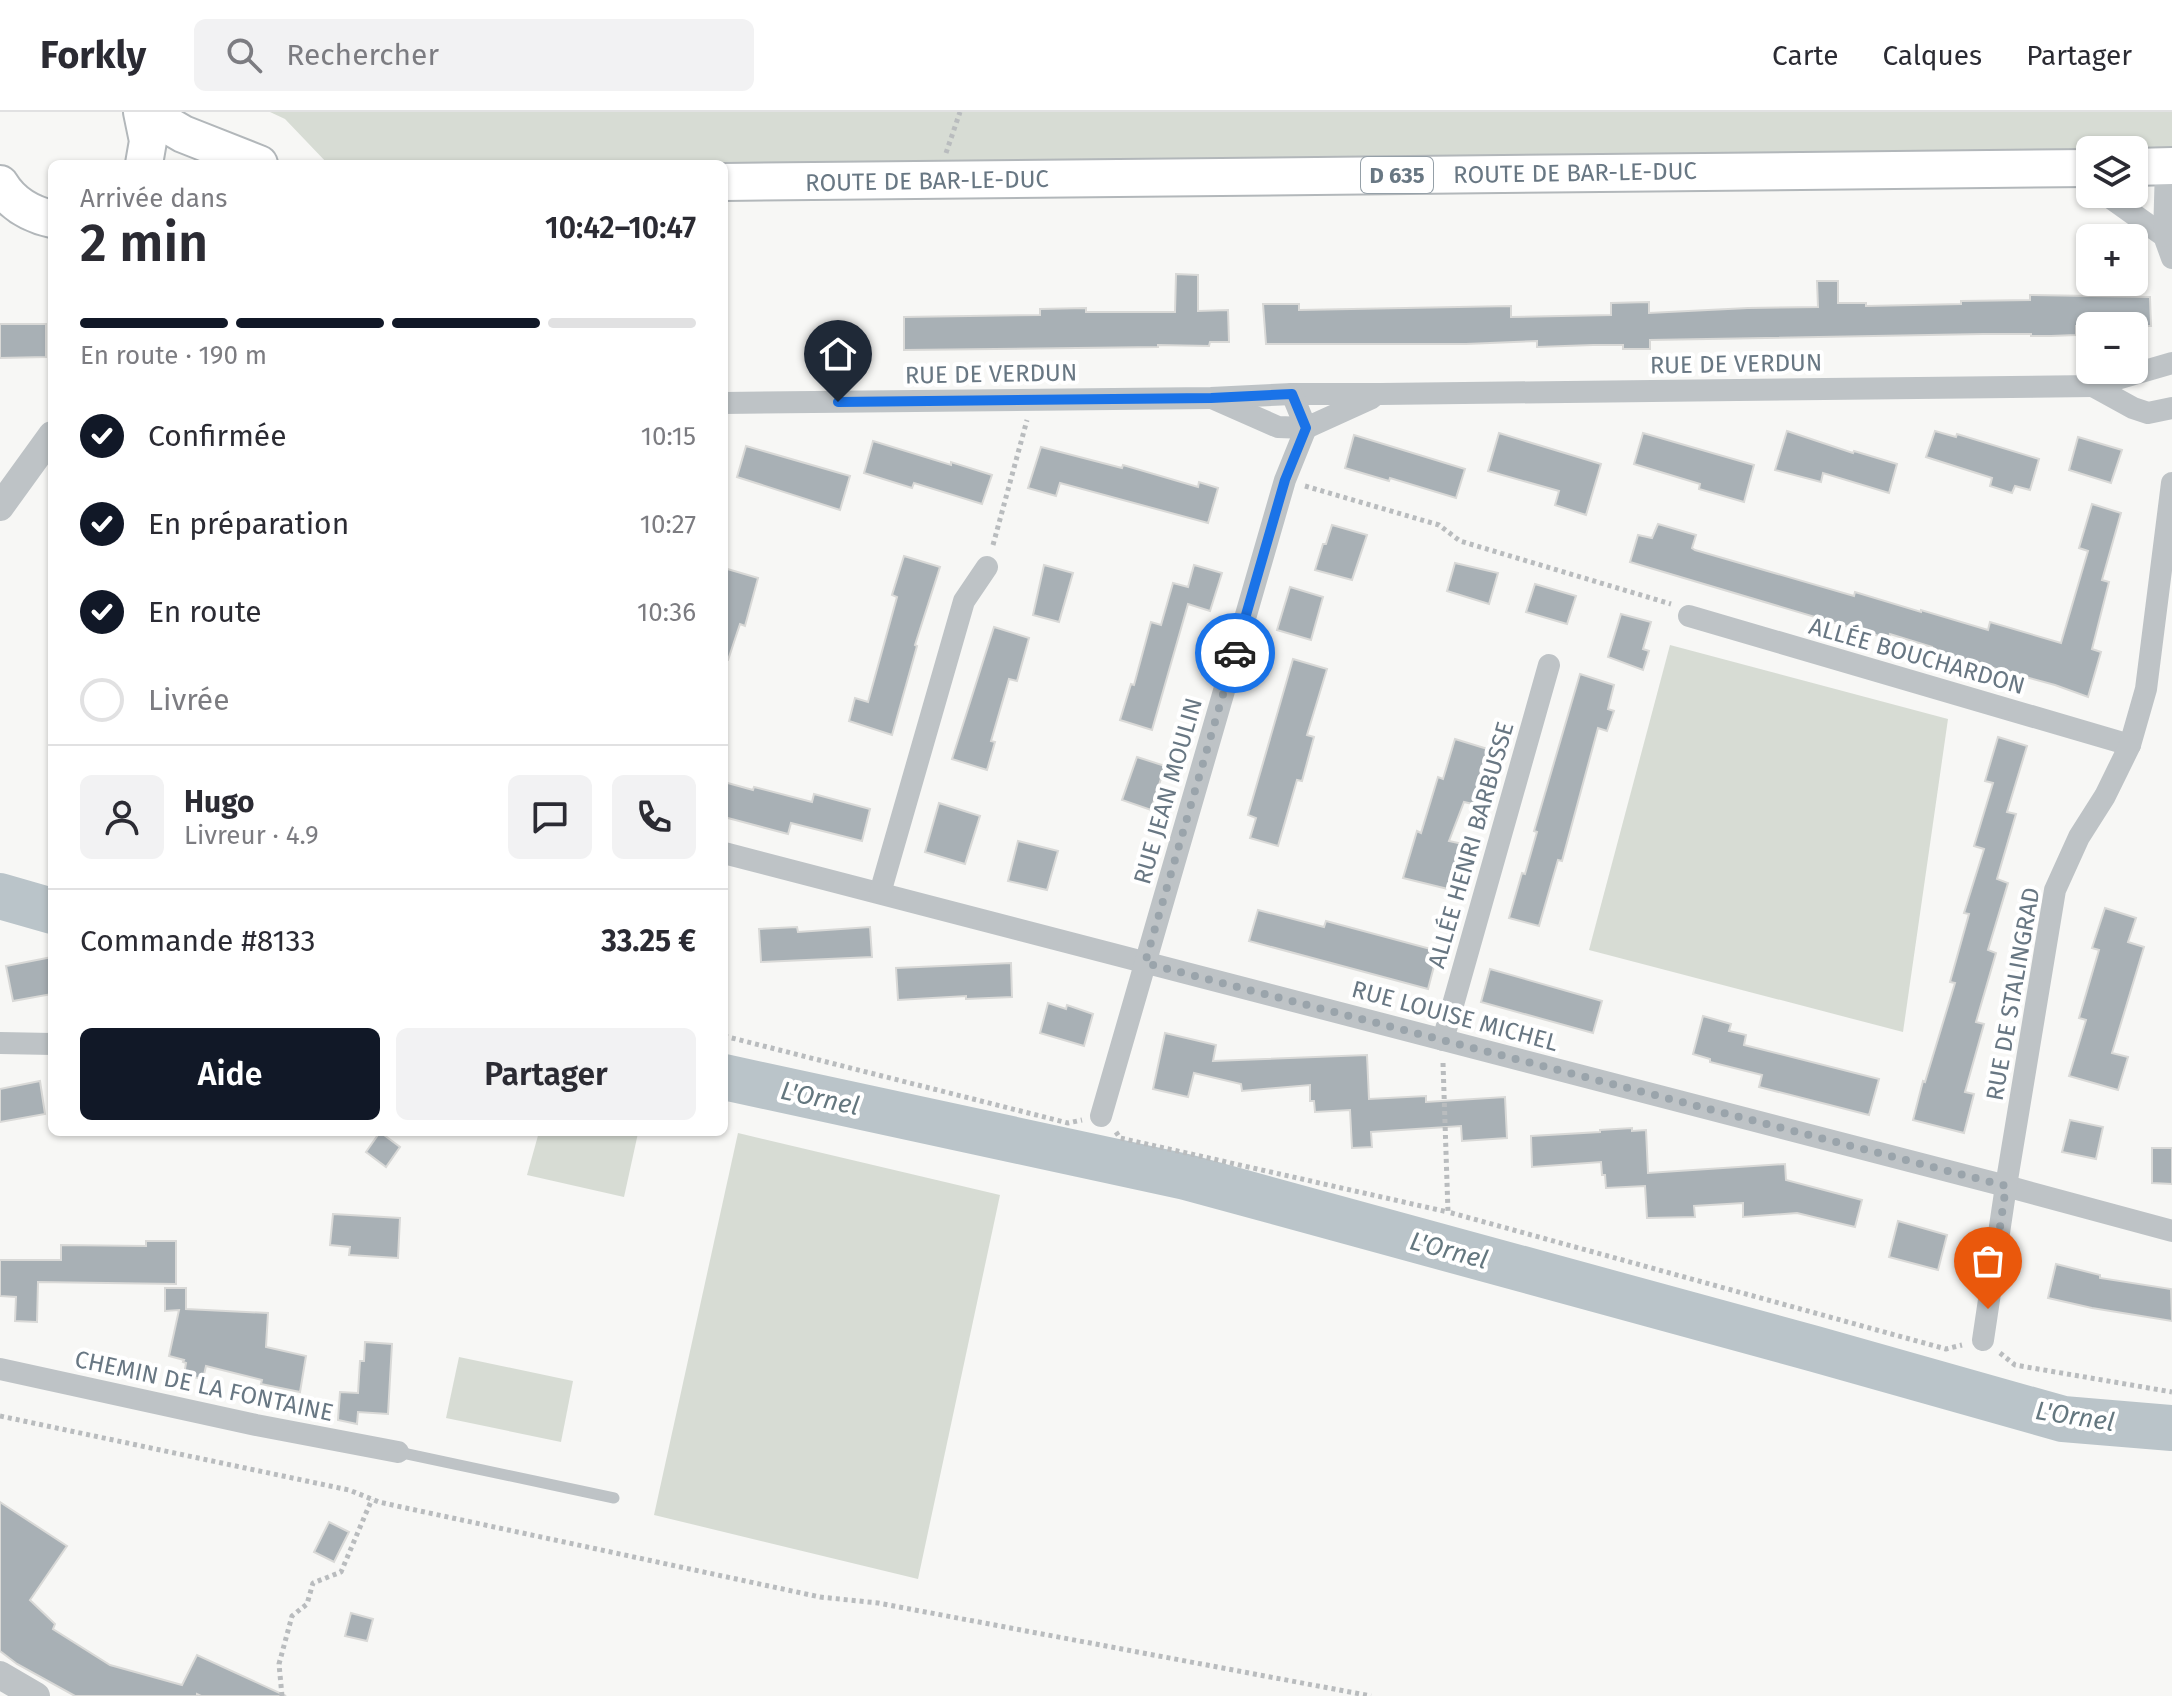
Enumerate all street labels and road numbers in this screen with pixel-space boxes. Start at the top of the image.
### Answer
road number: D 635 [1361,157,1433,193]
street label: ROUTE DE BAR-LE-DUC [1453,157,1697,189]
street label: ROUTE DE BAR-LE-DUC [805,165,1049,197]
street label: RUE DE VERDUN [1649,348,1823,380]
street label: RUE DE VERDUN [904,358,1078,390]
street label: ALLÉE BOUCHARDON [1806,611,2028,700]
street label: RUE JEAN MOULIN [1128,695,1208,887]
street label: ALLÉE HENRI BARBUSSE [1421,718,1520,971]
street label: RUE DE STALINGRAD [1980,885,2046,1103]
street label: RUE LOUISE MICHEL [1349,975,1561,1057]
street label: CHEMIN DE LA FONTAINE [72,1345,336,1427]

